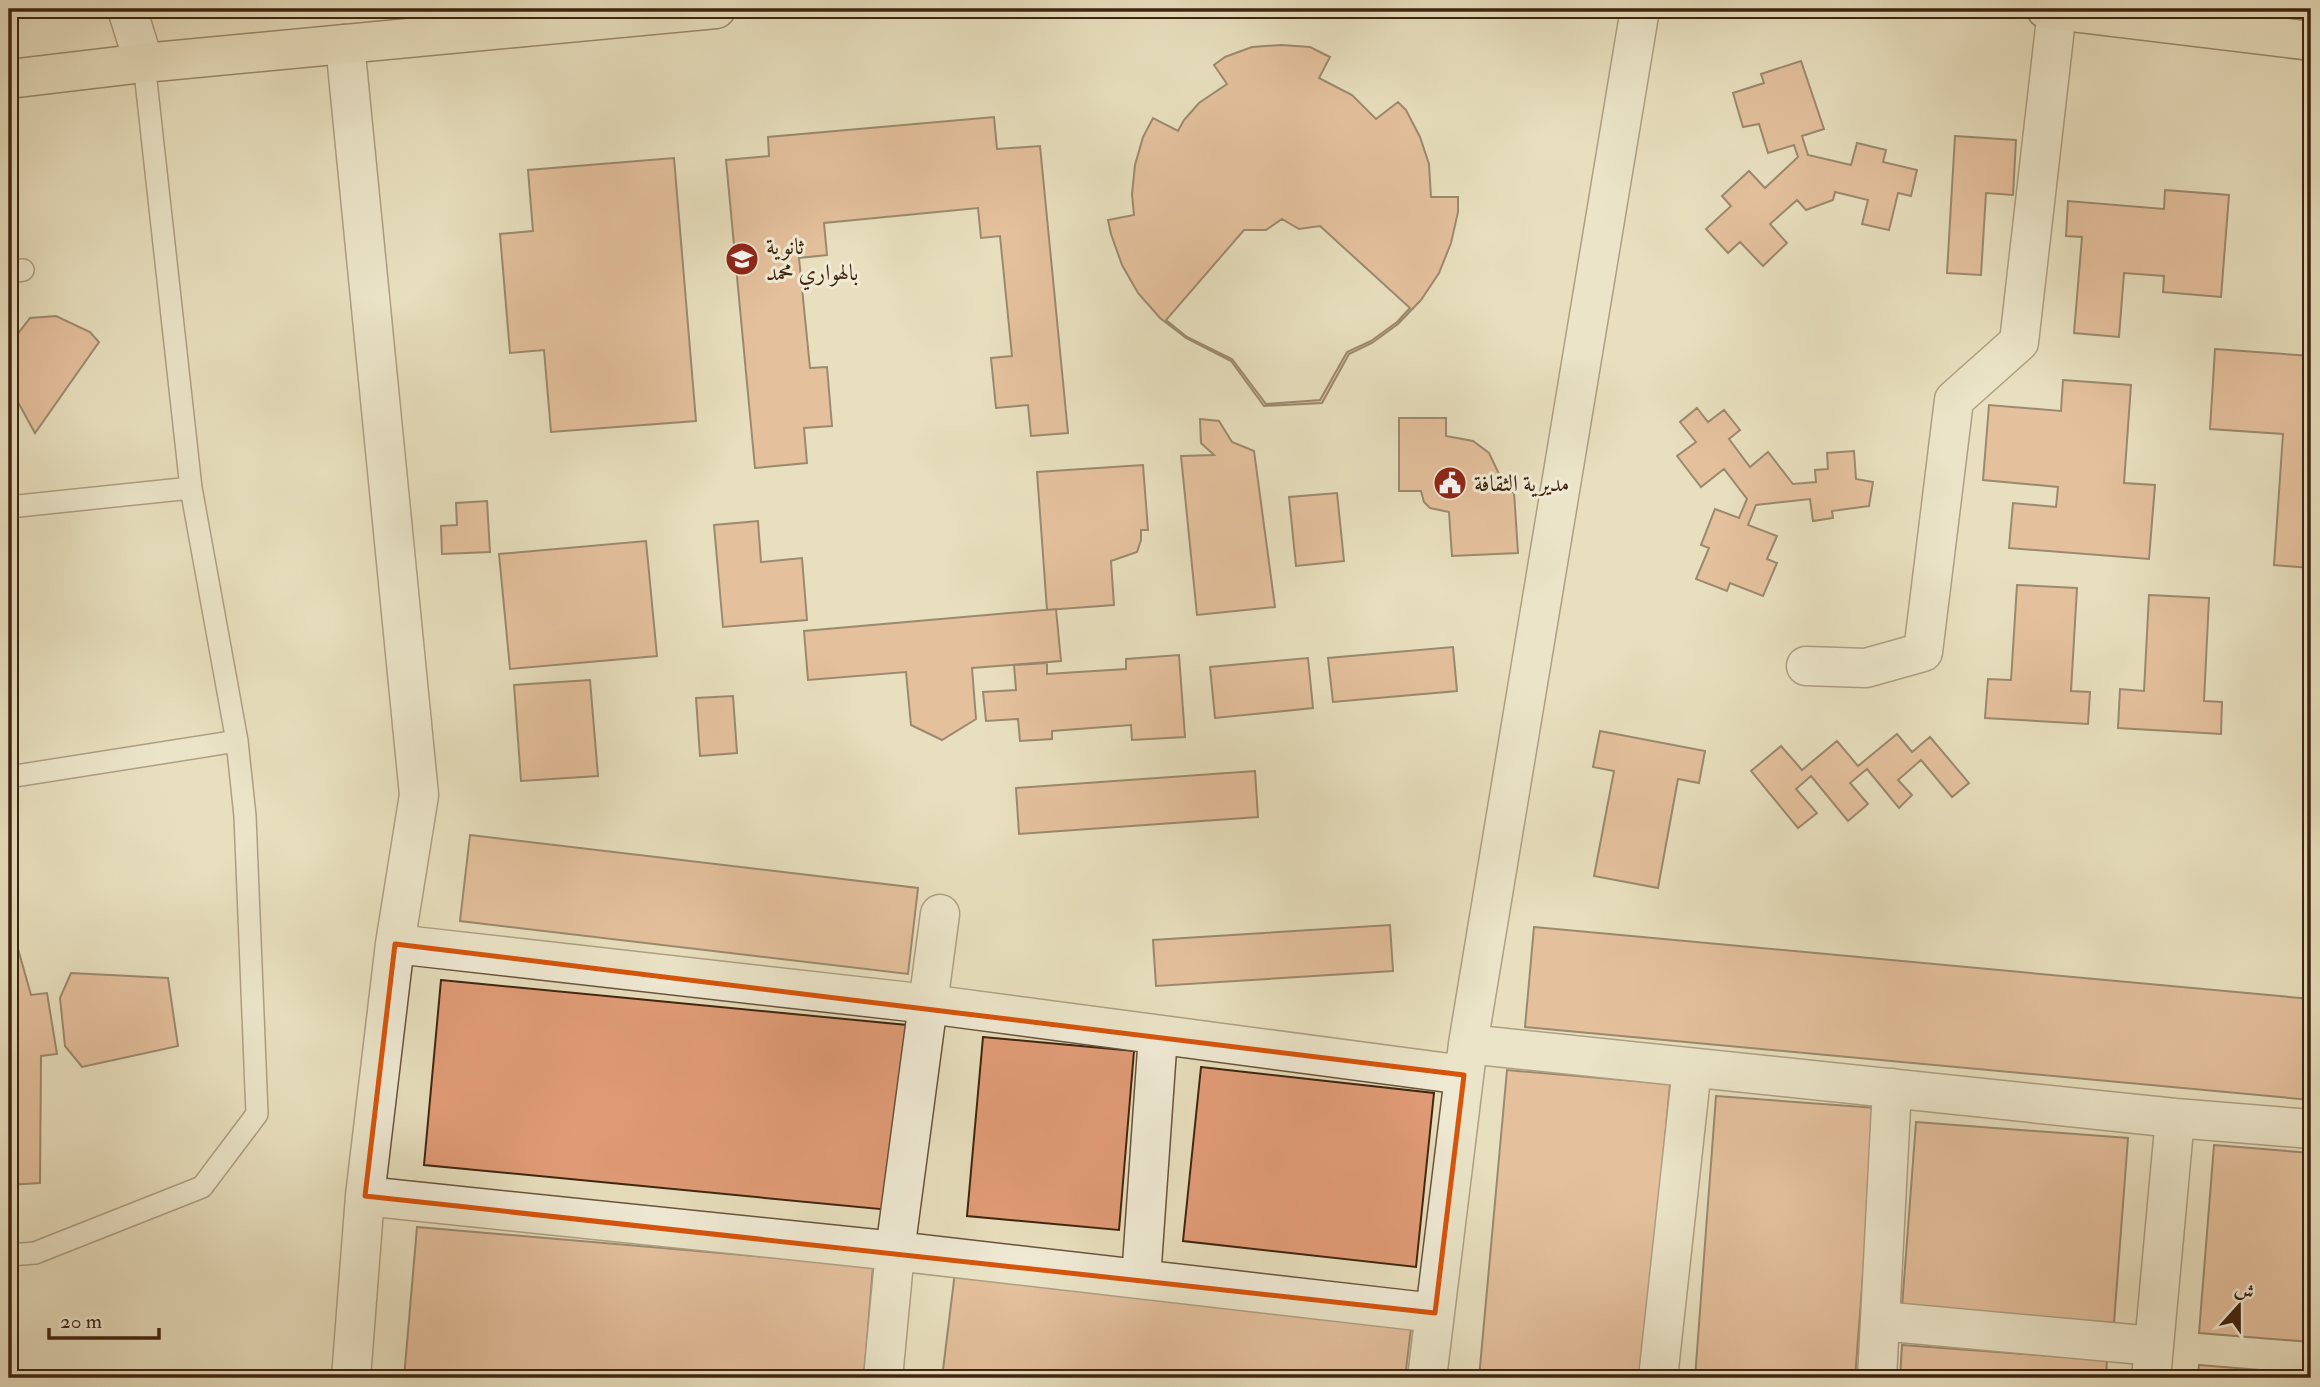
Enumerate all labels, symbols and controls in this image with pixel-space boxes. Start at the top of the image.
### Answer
place label: ثانوية بالهواري محمد [766,232,858,291]
school or university icon: ثانوية بالهواري محمد [723,240,761,278]
public building icon: مديرية الثقافة [1431,464,1469,502]
place label: مديرية الثقافة [1474,469,1570,498]
north arrow [2204,1272,2274,1342]
text: ش [2232,1276,2258,1306]
scale bar [49,1296,159,1340]
text: 20 m [60,1308,102,1335]

